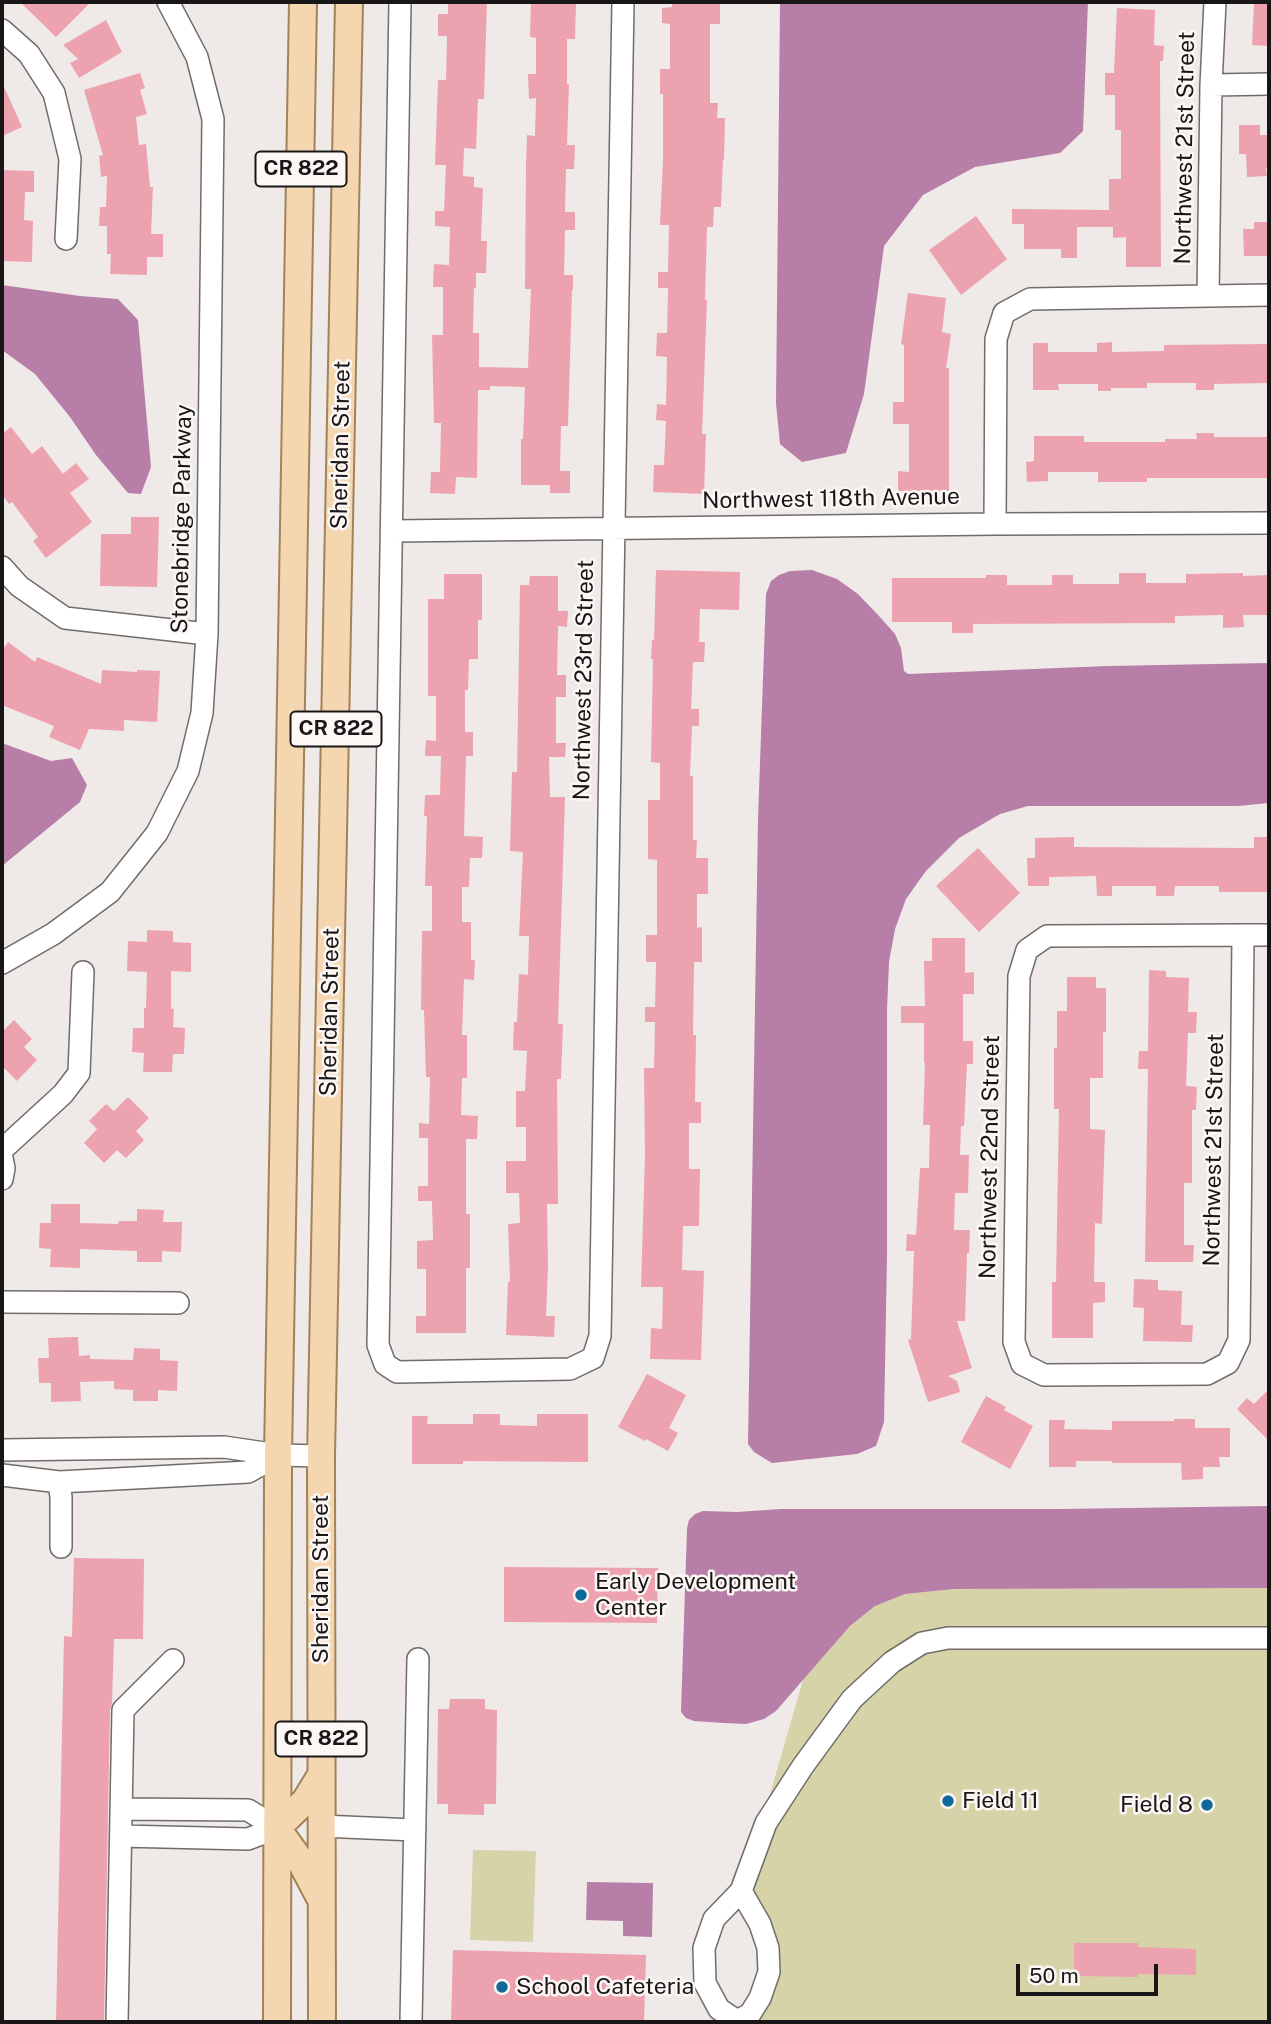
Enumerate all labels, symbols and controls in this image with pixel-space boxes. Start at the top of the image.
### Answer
street label: Northwest 21st Street [1169,31,1201,265]
road number: CR 822 [256,152,346,186]
street label: Sheridan Street [326,360,356,530]
street label: Stonebridge Parkway [166,404,198,634]
street label: Northwest 118th Avenue [702,483,960,515]
street label: Northwest 23rd Street [568,559,600,801]
road number: CR 822 [290,712,382,746]
street label: Sheridan Street [315,927,345,1097]
street label: Northwest 21st Street [1198,1033,1230,1267]
street label: Northwest 22nd Street [974,1035,1006,1279]
street label: Sheridan Street [307,1495,335,1663]
place label: Early Development Center [595,1568,796,1622]
marker: Early Development Center [573,1587,589,1603]
road number: CR 822 [276,1722,366,1756]
place label: Field 11 [962,1787,1039,1815]
place label: Field 8 [1120,1791,1193,1819]
marker: Field 11 [940,1793,956,1809]
marker: Field 8 [1199,1797,1215,1813]
scale bar [1019,1951,1161,1995]
text: 50 m [1029,1963,1079,1988]
place label: School Cafeteria [516,1973,694,2001]
marker: School Cafeteria [494,1979,510,1995]

